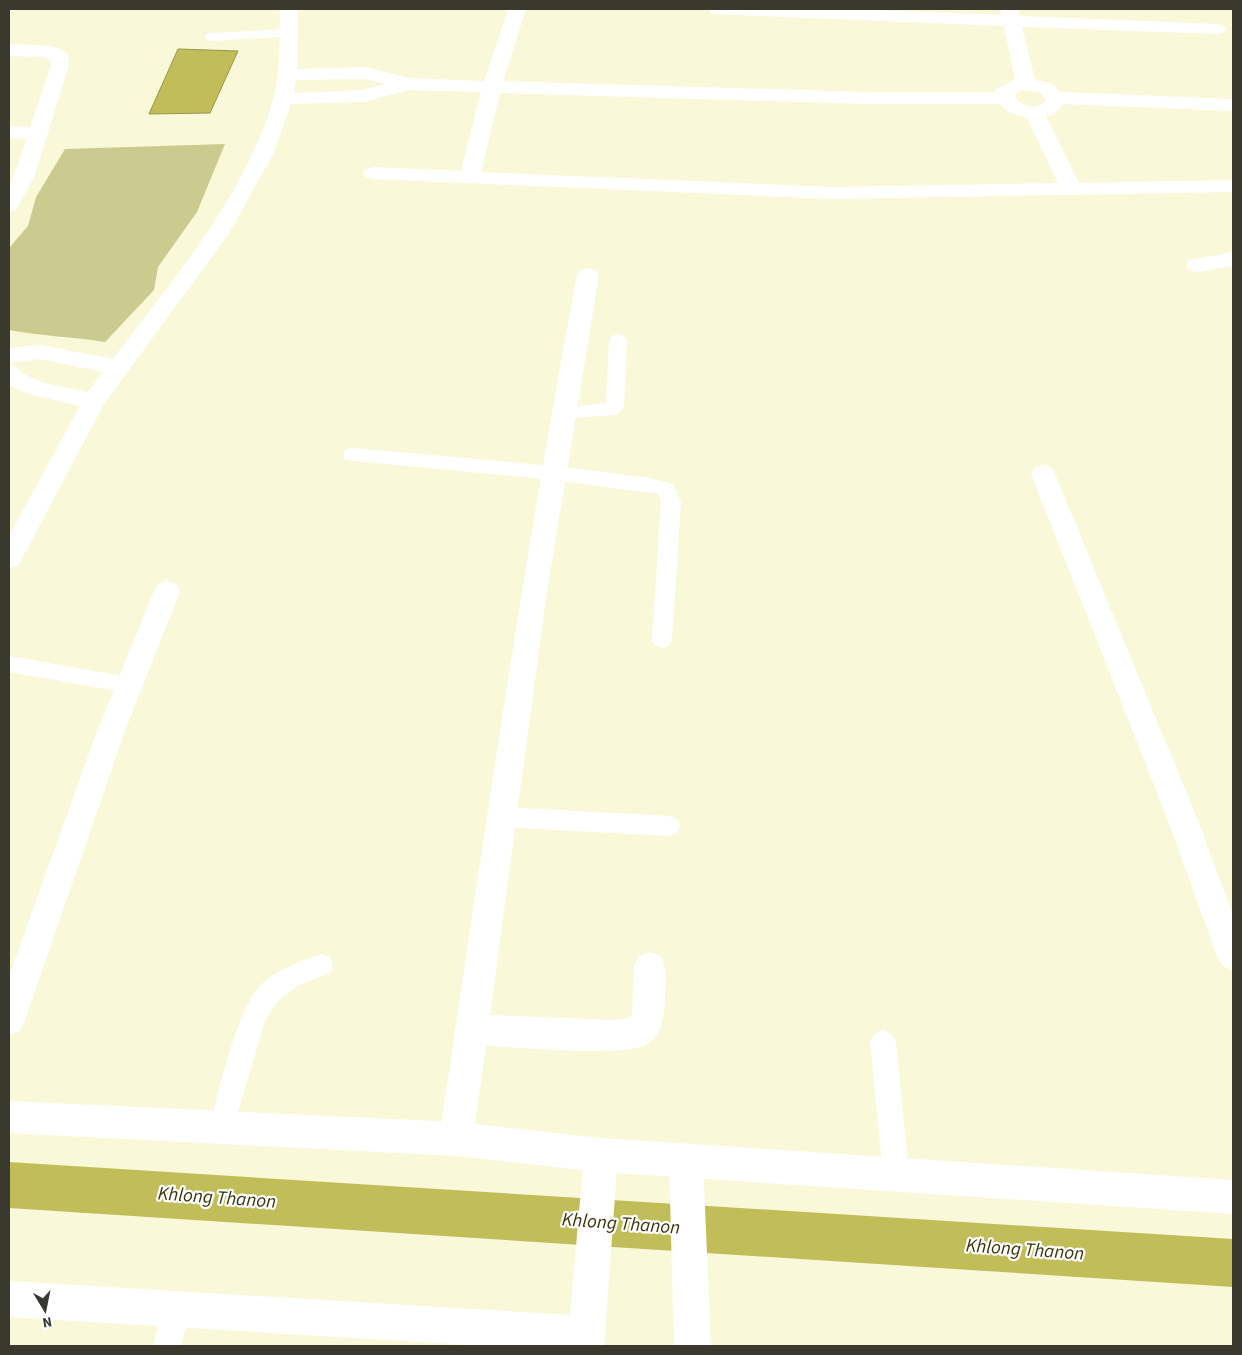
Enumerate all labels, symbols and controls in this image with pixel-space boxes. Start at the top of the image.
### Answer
water label: Khlong Thanon [157,1180,277,1216]
water label: Khlong Thanon [561,1206,681,1242]
water label: Khlong Thanon [965,1232,1085,1268]
north arrow [20,1285,70,1335]
text: N [41,1311,53,1332]

